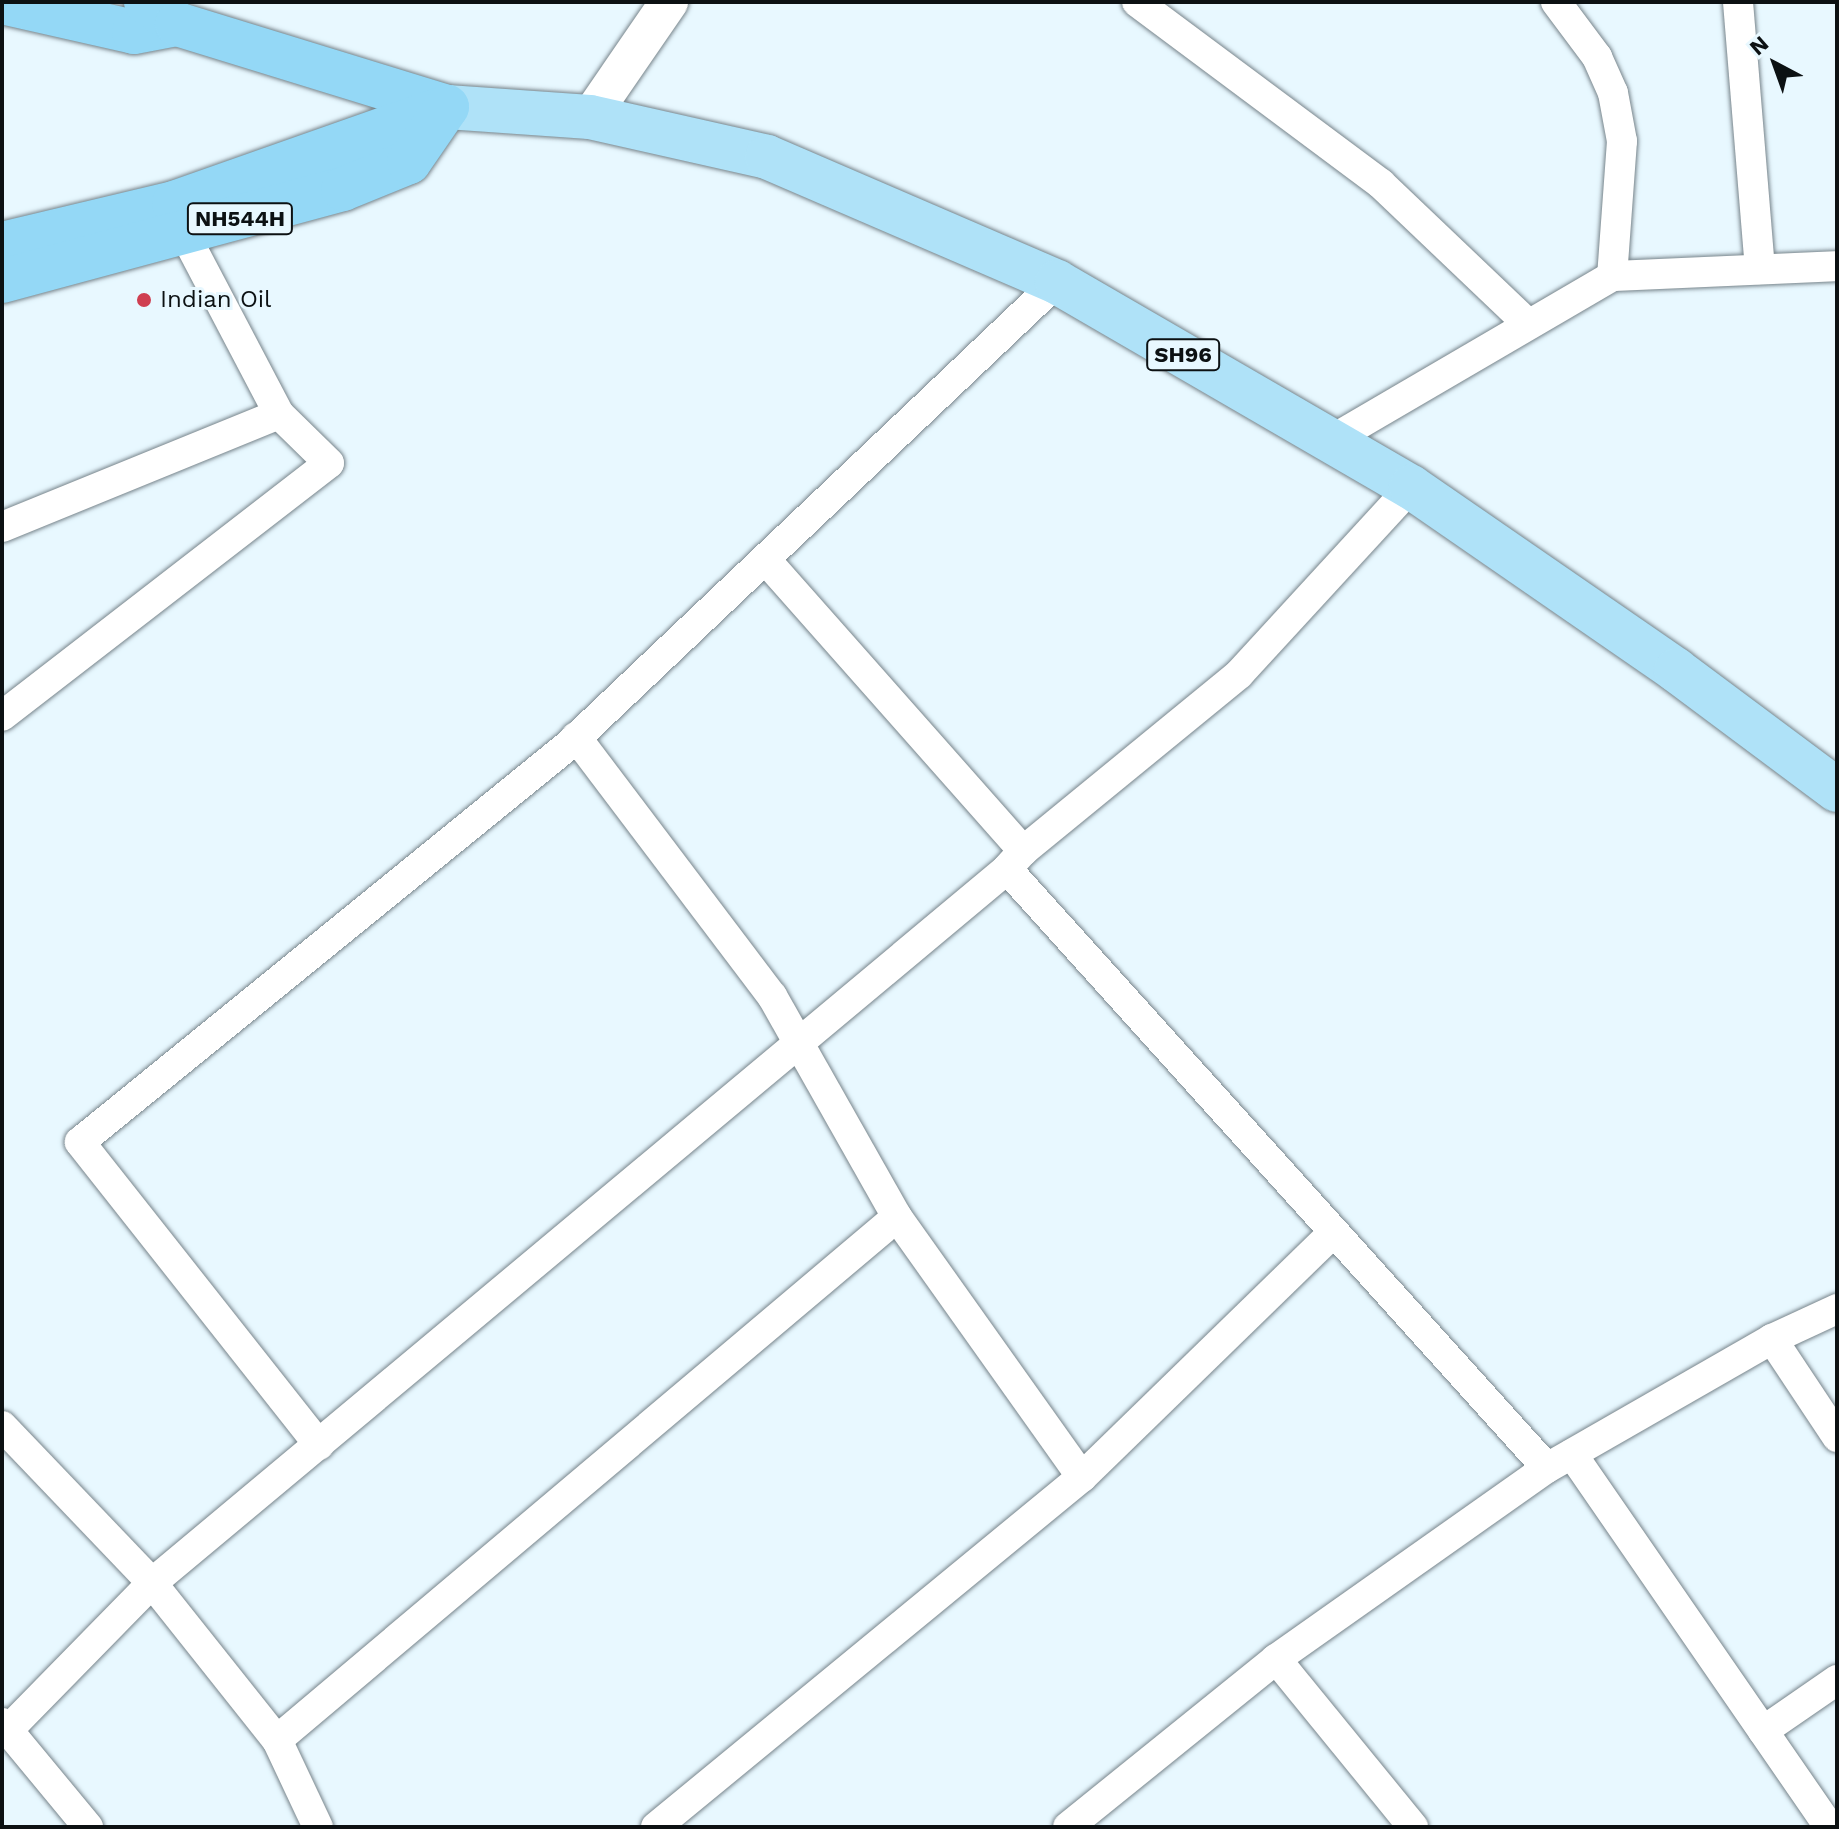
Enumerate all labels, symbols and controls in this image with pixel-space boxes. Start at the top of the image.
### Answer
north arrow [1735,24,1815,104]
text: N [1745,31,1773,60]
road number: NH544H [186,201,294,237]
place label: Indian Oil [160,286,271,314]
marker: Indian Oil [135,291,153,309]
road number: SH96 [1145,337,1221,373]

